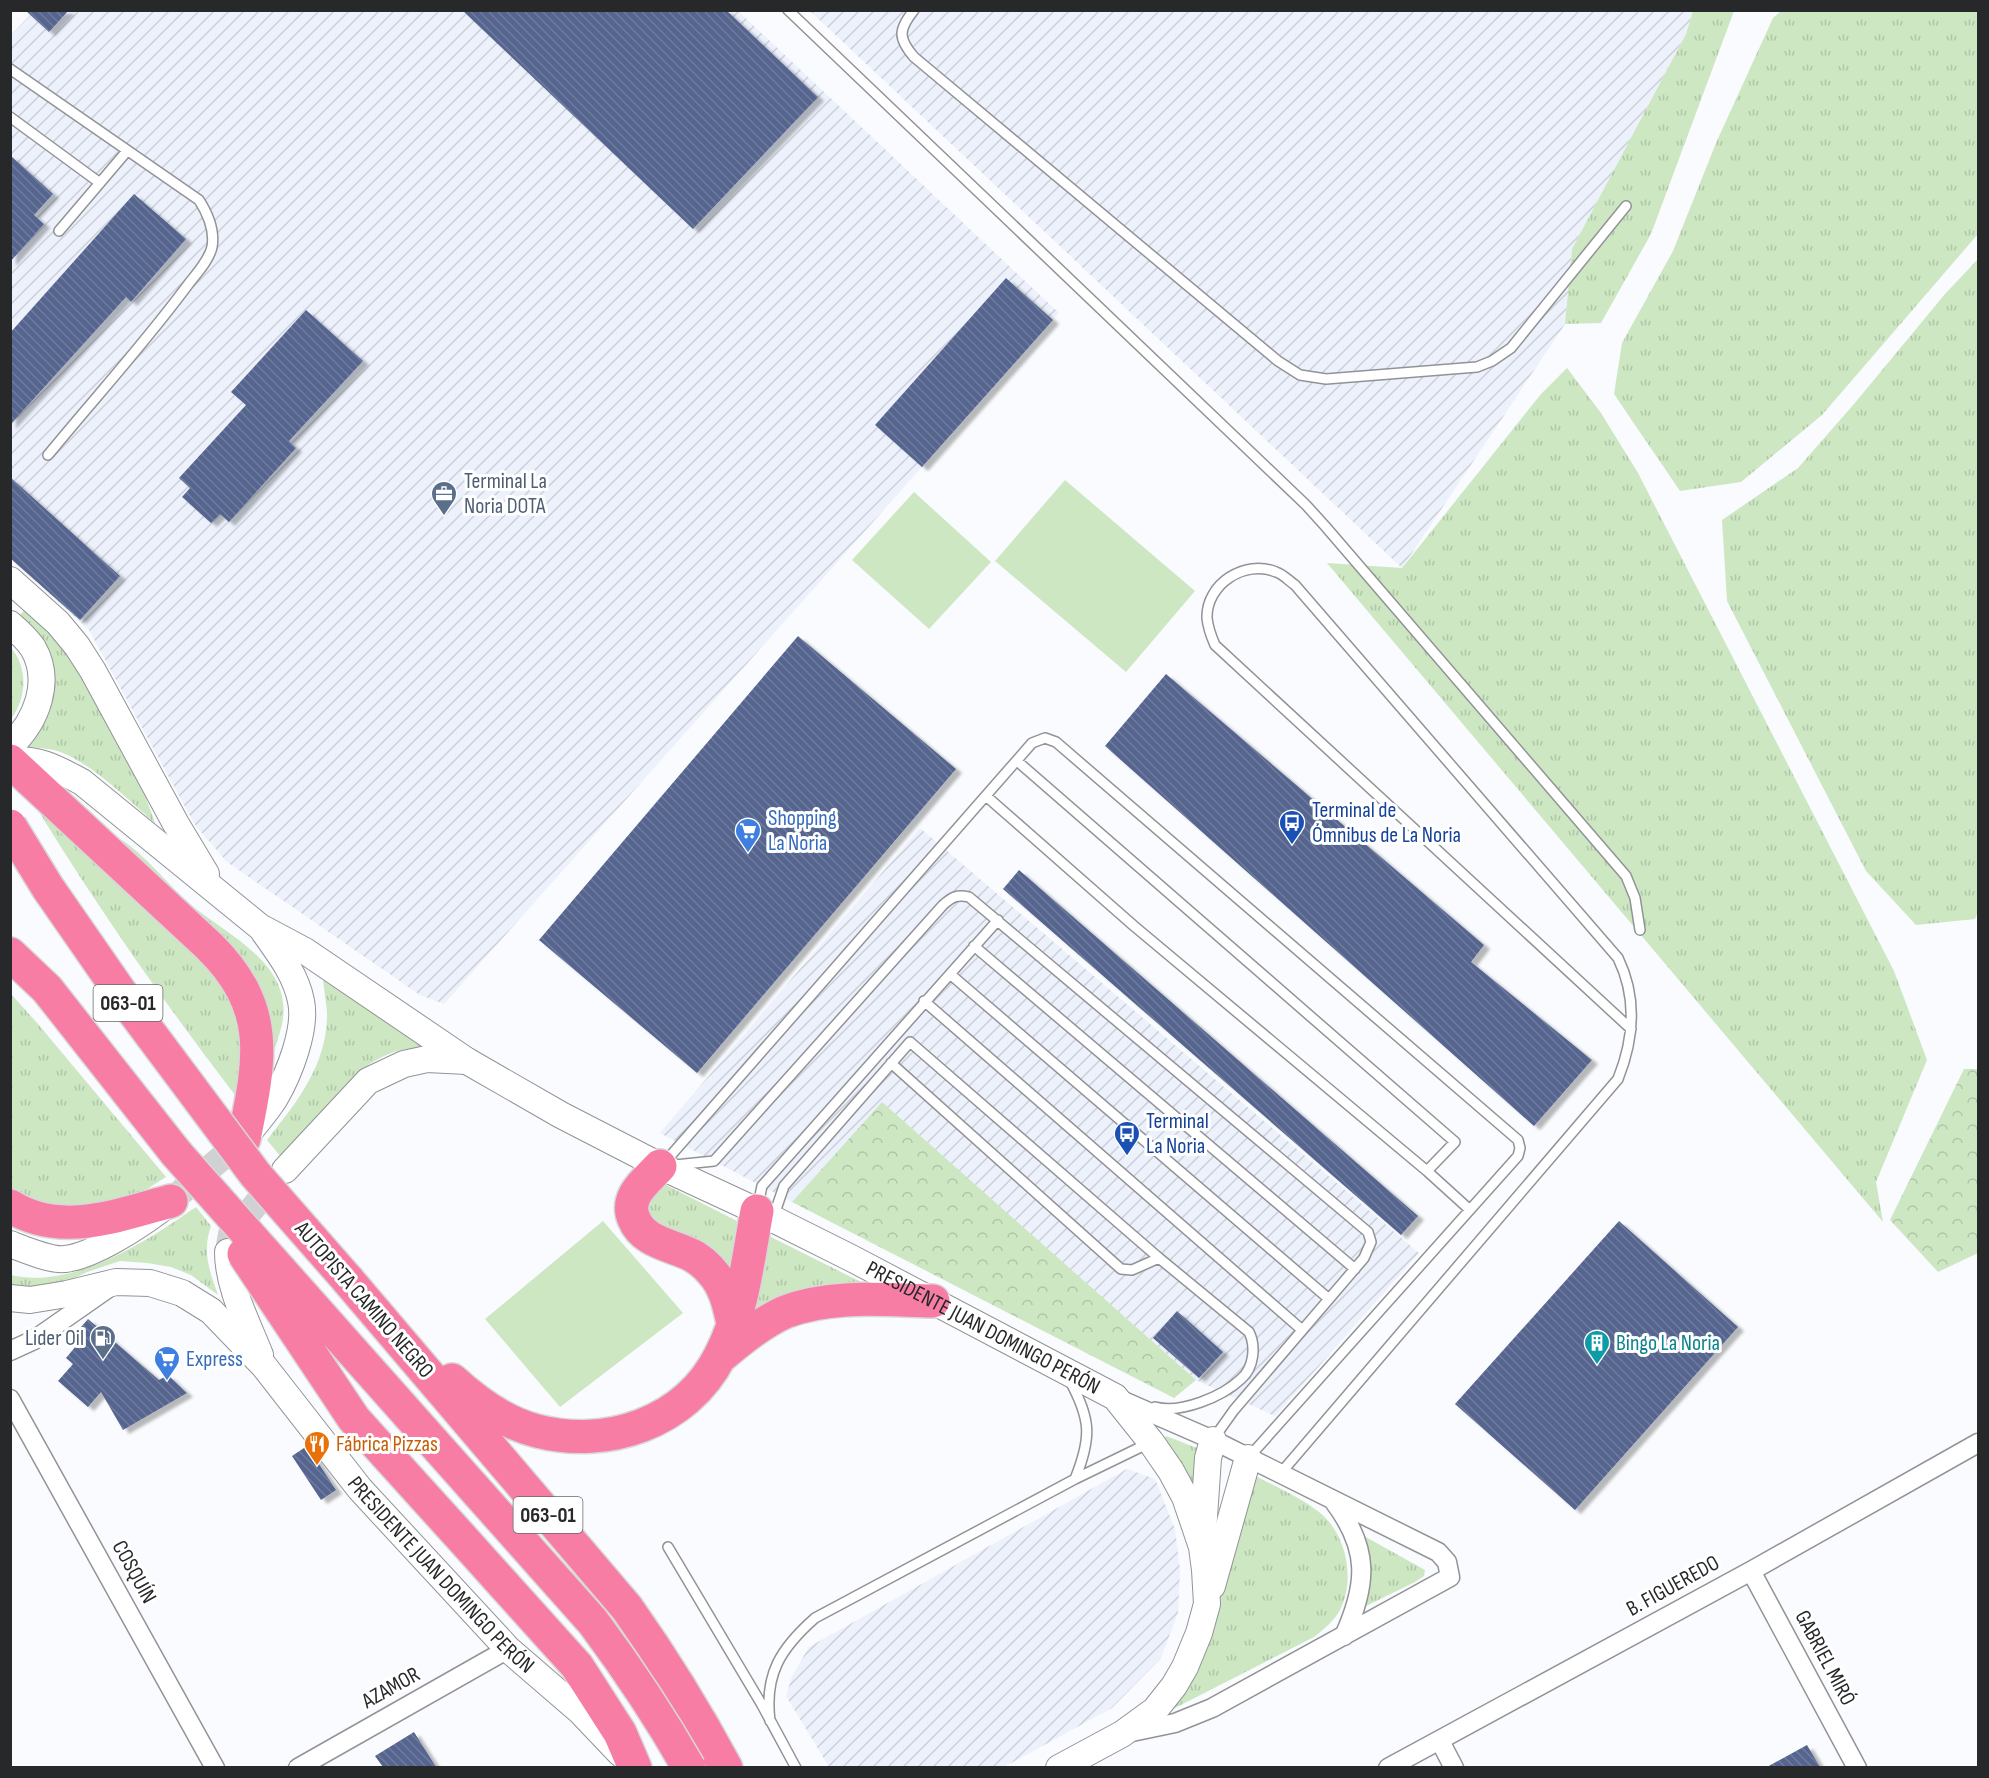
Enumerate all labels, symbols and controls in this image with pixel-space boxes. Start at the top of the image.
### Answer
place label: Terminal La Noria DOTA [464,468,547,520]
office icon: Terminal La Noria DOTA [429,479,459,517]
place label: Terminal de Ómnibus de La Noria [1312,797,1461,849]
place label: Shopping La Noria [768,805,837,857]
bus stop icon: Terminal de Ómnibus de La Noria [1277,808,1307,846]
supermarket icon: Shopping La Noria [733,816,763,854]
road number: 063-01 [94,985,162,1021]
place label: Terminal La Noria [1146,1108,1209,1160]
bus stop icon: Terminal La Noria [1112,1119,1142,1157]
street label: AUTOPISTA CAMINO NEGRO [288,1215,439,1384]
street label: PRESIDENTE JUAN DOMINGO PERÓN [861,1255,1105,1400]
fuel station icon: Lider Oil [88,1323,118,1361]
place label: Lider Oil [25,1325,84,1352]
building icon: Bingo La Noria [1582,1328,1612,1366]
place label: Bingo La Noria [1616,1330,1720,1357]
supermarket icon: Express [152,1344,182,1382]
place label: Express [186,1346,243,1373]
restaurant icon: Fábrica Pizzas [302,1429,332,1467]
place label: Fábrica Pizzas [336,1431,438,1458]
street label: PRESIDENTE JUAN DOMINGO PERÓN [342,1471,540,1679]
road number: 063-01 [514,1497,582,1533]
street label: COSQUÍN [106,1536,162,1608]
street label: B. FIGUEREDO [1622,1549,1724,1623]
street label: GABRIEL MIRÓ [1789,1606,1861,1710]
street label: AZAMOR [356,1661,425,1715]

